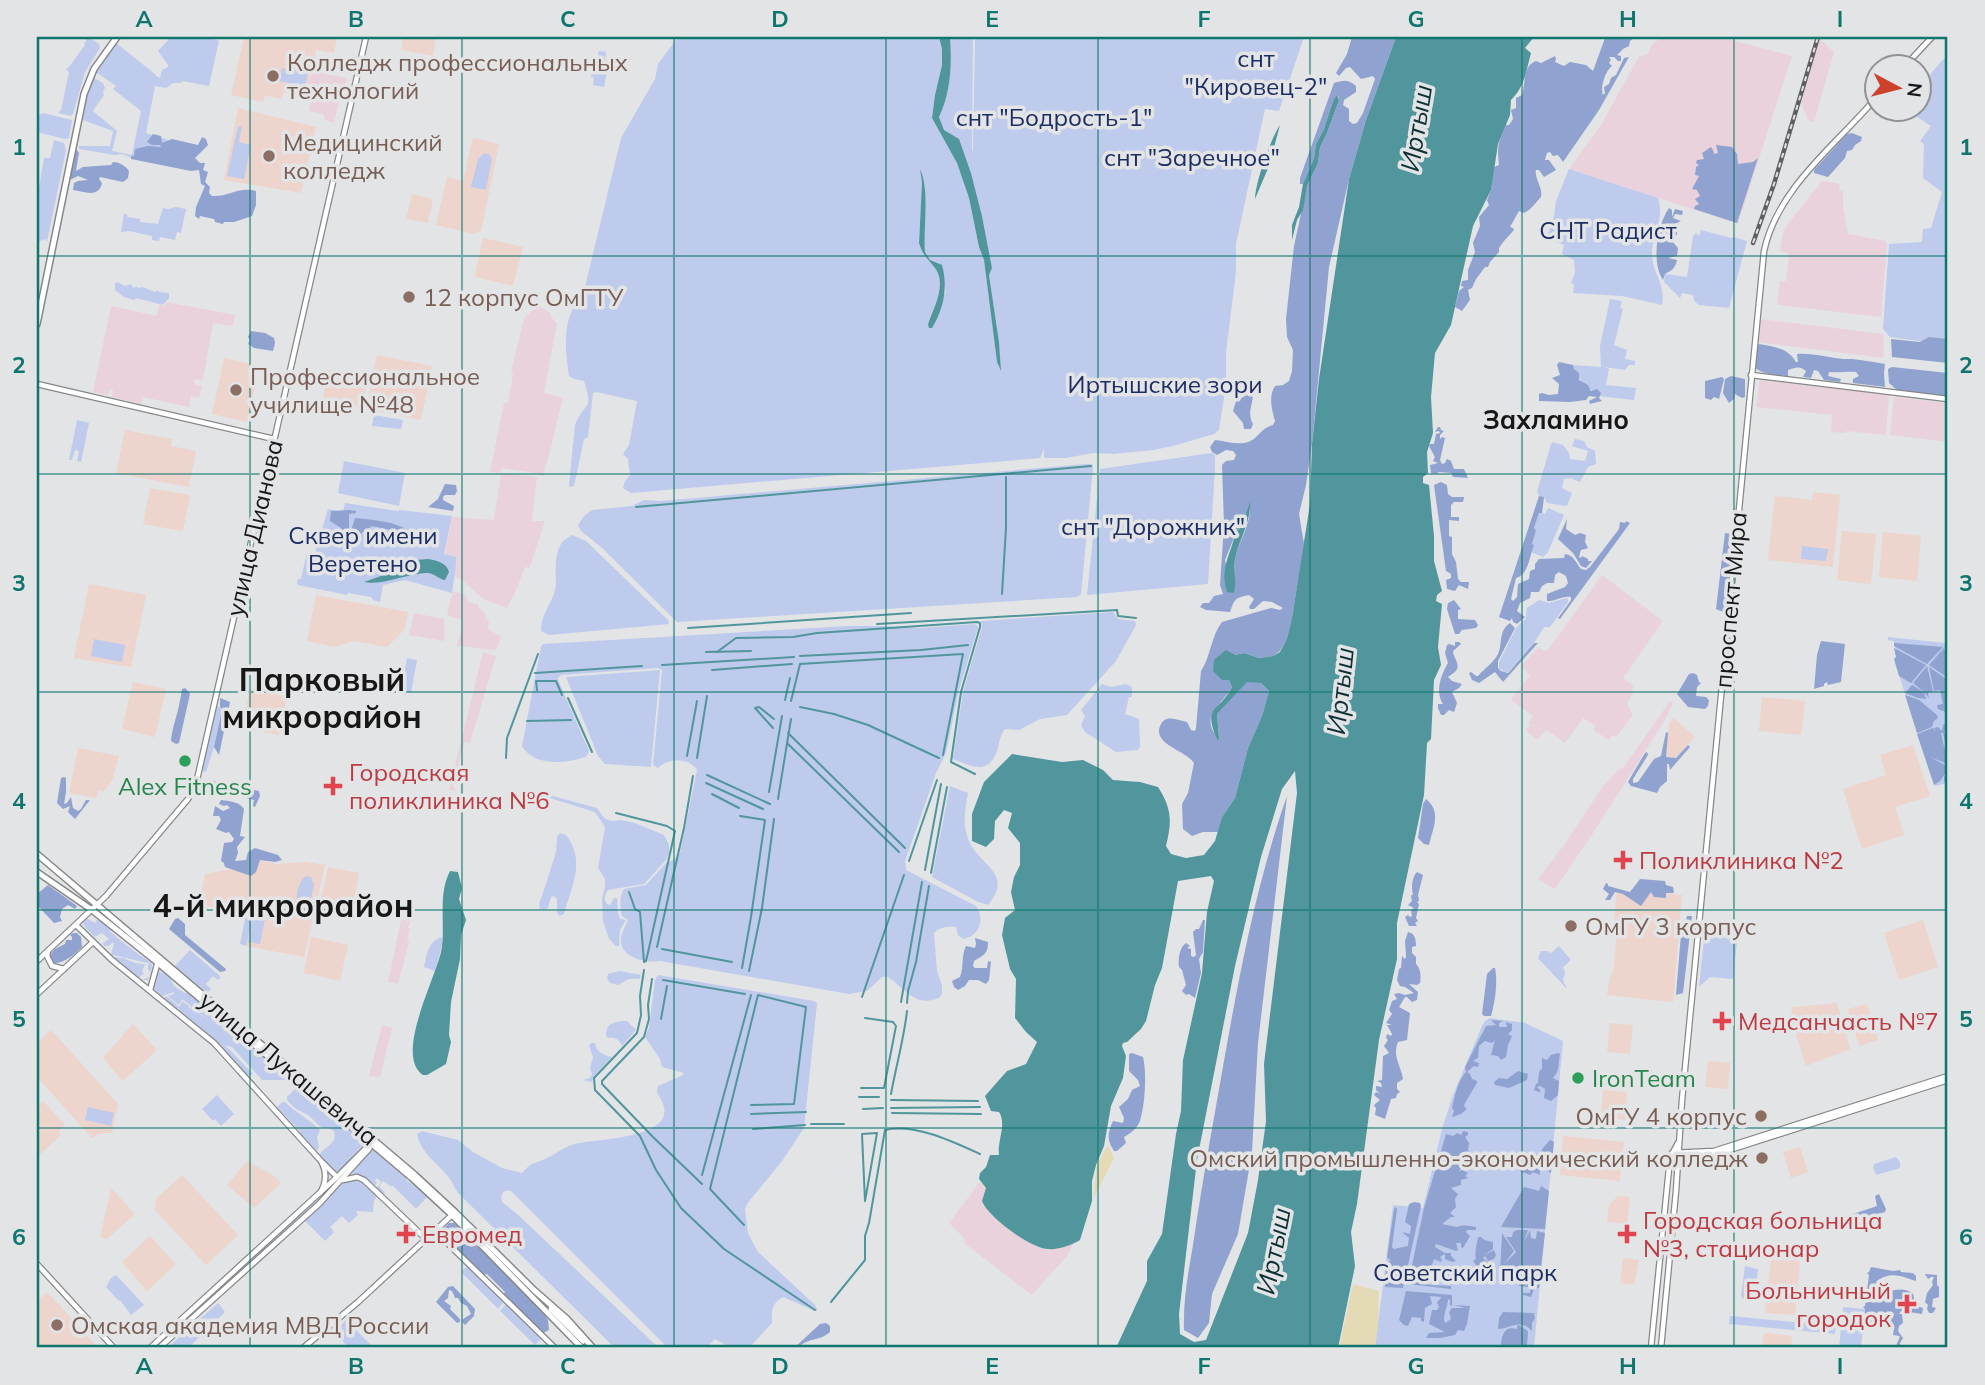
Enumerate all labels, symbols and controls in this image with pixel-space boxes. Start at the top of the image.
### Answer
text: A [135,4,153,33]
text: B [348,4,364,33]
text: C [560,4,576,33]
text: D [771,4,789,33]
text: E [985,4,999,33]
text: F [1197,4,1211,33]
text: G [1407,4,1425,33]
text: H [1619,4,1637,33]
text: I [1837,4,1843,33]
park label: снт "Кировец-2" [1185,43,1327,101]
place label: Колледж профессиональных технологий [287,47,628,105]
north arrow [1862,52,1932,122]
marker: Колледж профессиональных технологий [265,68,281,84]
text: N [1902,81,1928,99]
water label: Иртыш [1393,82,1439,174]
park label: снт "Бодрость-1" [956,102,1152,132]
place label: Медицинский колледж [283,127,443,185]
text: 1 [12,132,26,161]
text: 1 [1959,132,1973,161]
park label: снт "Заречное" [1104,142,1280,172]
marker: Медицинский колледж [261,148,277,164]
park label: СНТ Радист [1539,215,1677,245]
place label: 12 корпус ОмГТУ [423,282,624,312]
marker: 12 корпус ОмГТУ [401,289,417,305]
text: 2 [12,350,26,379]
text: 2 [1959,350,1973,379]
place label: Профессиональное училище №48 [250,361,480,419]
park label: Иртышские зори [1068,369,1262,399]
marker: Профессиональное училище №48 [228,382,244,398]
district label: Захламино [1483,403,1629,436]
street label: улица Дианова [219,437,289,619]
park label: снт "Дорожник" [1061,511,1245,541]
street label: проспект Мира [1707,511,1753,689]
park label: Сквер имени Веретено [288,520,438,578]
text: 3 [12,568,26,597]
text: 3 [1959,568,1973,597]
water label: Иртыш [1319,646,1361,736]
district label: Парковый микрорайон [222,659,422,736]
marker: Alex Fitness [177,753,193,769]
place label: Городская поликлиника №6 [349,757,550,815]
place label: Alex Fitness [118,771,252,801]
marker: Городская поликлиника №6 [323,776,343,796]
text: 4 [12,786,26,815]
text: 4 [1959,786,1973,815]
place label: Поликлиника №2 [1639,845,1844,875]
marker: Поликлиника №2 [1613,850,1633,870]
district label: 4-й микрорайон [152,885,414,925]
place label: ОмГУ 3 корпус [1585,911,1757,941]
marker: ОмГУ 3 корпус [1563,918,1579,934]
street label: улица Лукашевича [194,985,384,1151]
text: 5 [12,1004,26,1033]
text: 5 [1959,1004,1973,1033]
place label: Медсанчасть №7 [1738,1006,1939,1036]
marker: Медсанчасть №7 [1712,1011,1732,1031]
place label: IronTeam [1592,1063,1696,1093]
marker: IronTeam [1570,1070,1586,1086]
place label: ОмГУ 4 корпус [1575,1101,1747,1131]
marker: ОмГУ 4 корпус [1753,1108,1769,1124]
place label: Омский промышленно-экономический колледж [1190,1143,1749,1173]
marker: Омский промышленно-экономический колледж [1754,1150,1770,1166]
water label: Иртыш [1248,1205,1298,1297]
place label: Городская больница №3, стационар [1643,1205,1883,1263]
place label: Евромед [422,1219,522,1249]
text: 6 [12,1222,26,1251]
text: 6 [1959,1222,1973,1251]
marker: Евромед [396,1224,416,1244]
marker: Городская больница №3, стационар [1617,1224,1637,1244]
park label: Советский парк [1373,1257,1557,1287]
place label: Больничный городок [1745,1275,1891,1333]
marker: Больничный городок [1897,1294,1917,1314]
place label: Омская академия МВД России [71,1310,429,1340]
marker: Омская академия МВД России [49,1317,65,1333]
text: A [135,1351,153,1380]
text: B [348,1351,364,1380]
text: C [560,1351,576,1380]
text: D [771,1351,789,1380]
text: E [985,1351,999,1380]
text: F [1197,1351,1211,1380]
text: G [1407,1351,1425,1380]
text: H [1619,1351,1637,1380]
text: I [1837,1351,1843,1380]

